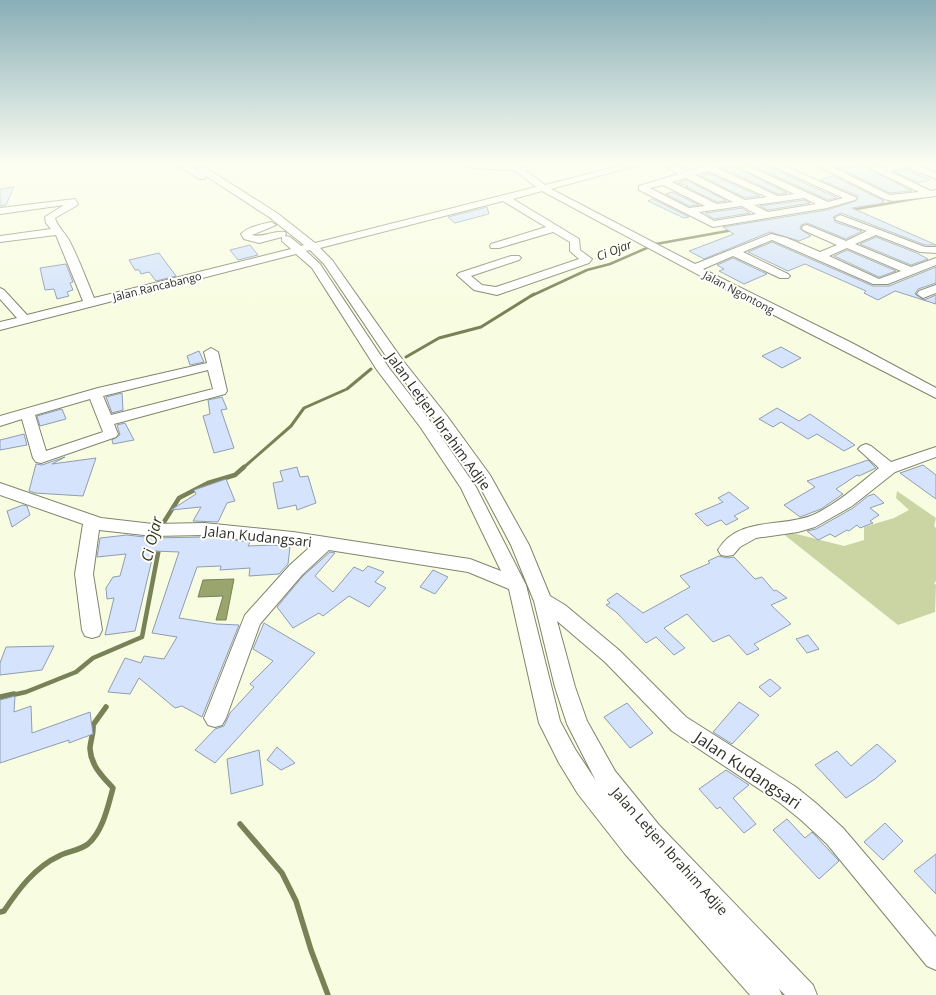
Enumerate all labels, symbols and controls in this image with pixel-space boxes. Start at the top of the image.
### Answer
water label: Ci Ojar [594,235,635,264]
street label: Jalan Ngontong [700,266,777,317]
street label: Jalan Rancabango [110,268,203,305]
street label: Jalan Letjen Ibrahim Adjie [381,347,496,494]
water label: Ci Ojar [136,513,166,564]
street label: Jalan Kudangsari [201,521,313,551]
street label: Jalan Kudangsari [689,725,806,814]
street label: Jalan Letjen Ibrahim Adjie [606,782,733,919]

